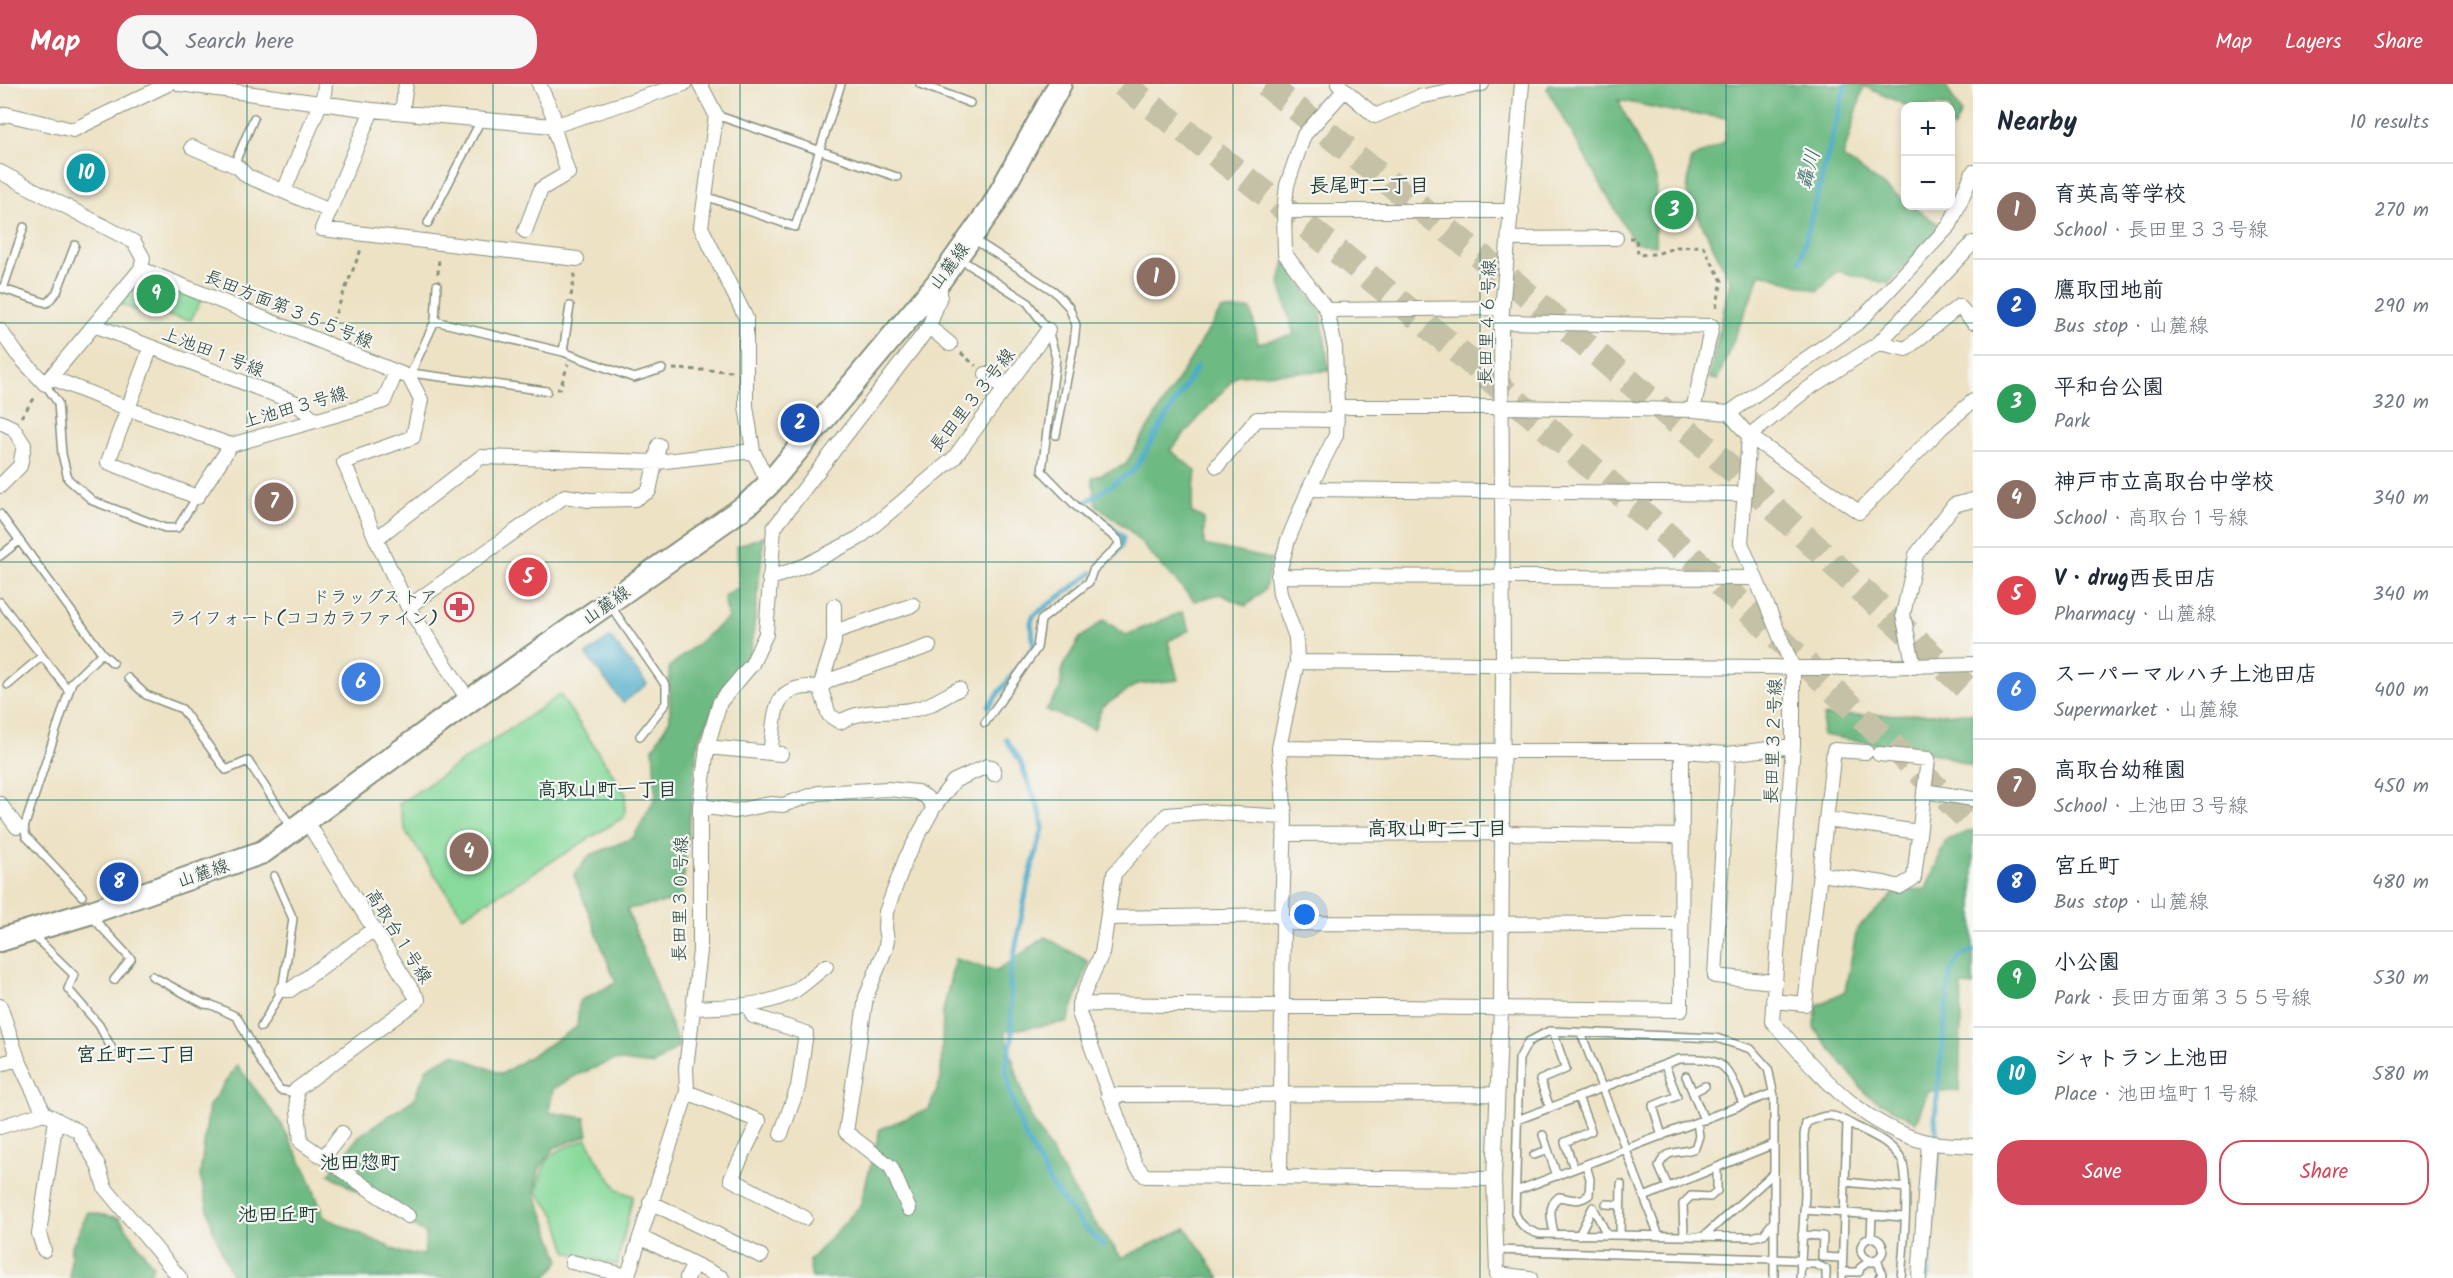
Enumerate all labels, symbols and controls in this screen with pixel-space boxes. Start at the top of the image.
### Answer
search box [117,15,537,69]
text: Map [30,20,81,65]
text: Search here [186,25,294,60]
icon: search [138,26,171,59]
text: Map [2215,26,2252,59]
text: Layers [2285,26,2341,59]
text: Share [2374,26,2423,59]
map controls [1901,102,1955,210]
button: + [1901,102,1955,156]
text: Nearby [1997,102,2077,144]
text: 10 results [2350,107,2429,139]
water label: 轟川 [1789,146,1831,193]
pin: 10 [66,150,106,196]
button: − [1901,156,1955,210]
district label: 長尾町二丁目 [1309,171,1429,203]
text: 育英高等学校 [2054,178,2186,213]
pin: 3 [1654,188,1694,232]
text: 1 [2013,195,2020,227]
text: 270 m [2374,195,2429,227]
text: School · 長田里３３号線 [2054,215,2268,247]
street label: 山麓線 [922,237,978,297]
pin: 1 [1136,254,1176,300]
street label: 長田里４６号線 [1472,259,1505,386]
street label: 長田方面第３５５号線 [200,263,377,358]
pin: 9 [136,272,176,316]
text: 鷹取団地前 [2054,274,2164,309]
text: 2 [2011,291,2022,323]
text: 290 m [2374,291,2429,323]
text: Bus stop · 山麓線 [2054,311,2209,343]
street label: 上池田１号線 [157,321,268,386]
street label: 長田里３３号線 [923,342,1023,459]
text: 平和台公園 [2054,371,2164,406]
street label: 上池田３号線 [240,380,351,437]
text: 3 [2011,387,2022,419]
text: 320 m [2372,387,2429,419]
pin: 2 [780,400,820,446]
text: Park [2054,406,2090,438]
text: 神戸市立高取台中学校 [2054,466,2274,501]
pin: 7 [254,480,294,524]
text: 4 [2011,483,2022,515]
text: 340 m [2373,483,2429,515]
text: School · 高取台１号線 [2054,503,2248,535]
pin: 5 [508,554,548,600]
text: V・drug西長田店 [2054,562,2217,597]
street label: 山麓線 [576,579,637,634]
text: 5 [2011,579,2022,611]
text: 340 m [2373,579,2429,611]
place label: ドラッグストア ライフォート(ココカラファイン) [169,584,438,634]
pharmacy icon: ドラッグストア ライフォート(ココカラファイン) [443,591,475,623]
text: Pharmacy · 山麓線 [2054,599,2216,631]
text: スーパーマルハチ上池田店 [2054,658,2318,693]
pin: 6 [342,660,380,704]
text: 6 [2011,675,2022,707]
text: 400 m [2374,675,2429,707]
street label: 長田里３２号線 [1758,678,1791,805]
text: Supermarket · 山麓線 [2054,695,2238,727]
text: 高取台幼稚園 [2054,754,2186,789]
text: 7 [2012,771,2021,803]
text: 450 m [2373,771,2429,803]
district label: 高取山町一丁目 [537,775,677,807]
text: School · 上池田３号線 [2054,791,2248,823]
district label: 高取山町二丁目 [1367,814,1507,846]
pin: 4 [450,830,488,874]
street label: 長田里３０号線 [666,836,697,962]
text: 宮丘町 [2054,850,2120,885]
street label: 山麓線 [173,852,234,897]
pin: 8 [100,860,138,904]
text: 8 [2011,867,2022,899]
text: 480 m [2372,867,2429,899]
street label: 高取台１号線 [357,883,439,990]
text: Bus stop · 山麓線 [2054,887,2209,919]
your location [1290,900,1319,929]
text: 小公園 [2054,946,2120,981]
text: 9 [2011,963,2022,995]
text: 530 m [2373,963,2429,995]
text: Park · 長田方面第３５５号線 [2054,983,2311,1015]
district label: 宮丘町二丁目 [76,1040,196,1072]
text: シャトラン上池田 [2054,1042,2229,1077]
text: 10 [2008,1059,2025,1091]
text: 580 m [2372,1059,2429,1091]
text: Place · 池田塩町１号線 [2054,1079,2258,1111]
button: Save [1997,1140,2207,1205]
button: Share [2219,1140,2429,1205]
district label: 池田惣町 [320,1148,400,1180]
district label: 池田丘町 [238,1200,318,1232]

